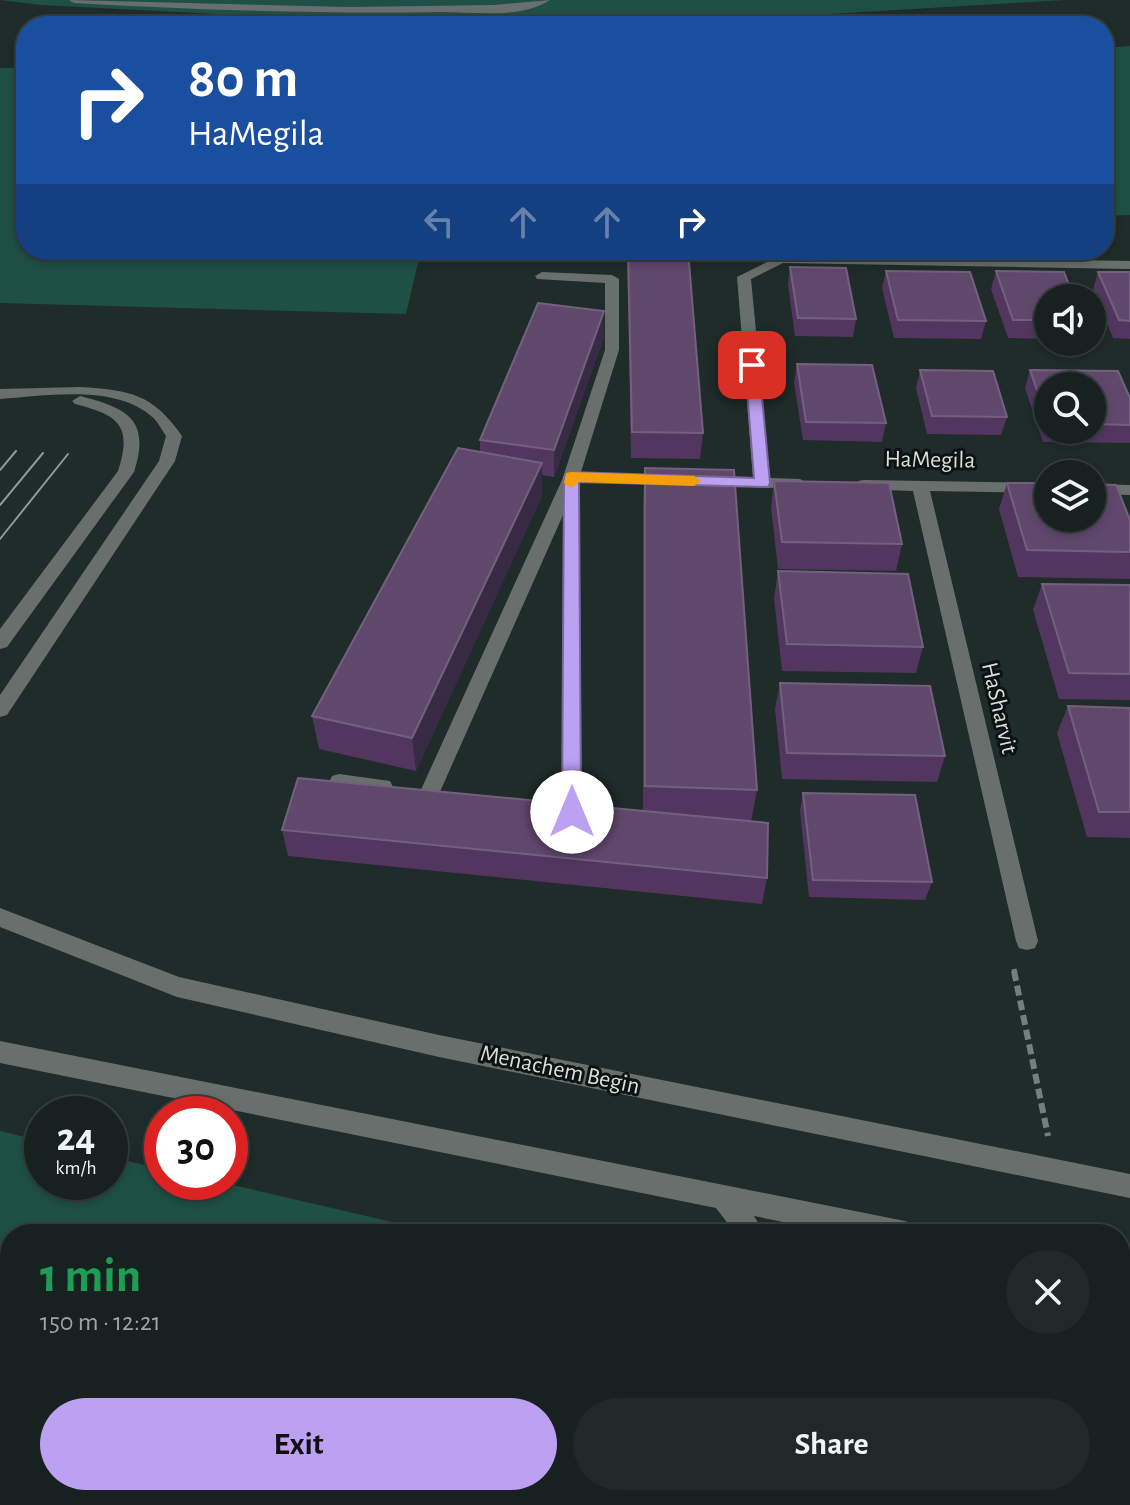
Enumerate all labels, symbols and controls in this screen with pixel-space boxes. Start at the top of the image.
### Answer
icon: right [56,48,160,152]
text: 80 m [188,51,298,107]
text: HaMegila [188,116,324,152]
icon: left [417,200,461,244]
icon: ahead [501,200,545,244]
icon: ahead [585,200,629,244]
icon: right [669,200,713,244]
map controls [1034,284,1106,532]
button: sound [1034,284,1106,356]
pin [718,331,786,399]
icon: arrive [730,343,774,387]
button: search [1034,372,1106,444]
street label: HaMegila [884,447,976,473]
button: layers [1034,460,1106,532]
street label: HaSharvit [977,660,1021,756]
position arrow [530,770,614,854]
street label: Menachem Begin [478,1041,642,1099]
speed limit sign: 30 [144,1096,248,1200]
text: 24 [57,1118,95,1158]
text: km/h [55,1158,97,1178]
button: close [1006,1250,1090,1334]
text: 1 min [40,1253,141,1301]
text: 150 m · 12:21 [40,1309,161,1335]
button: Exit [40,1398,557,1490]
button: Share [573,1398,1090,1490]

